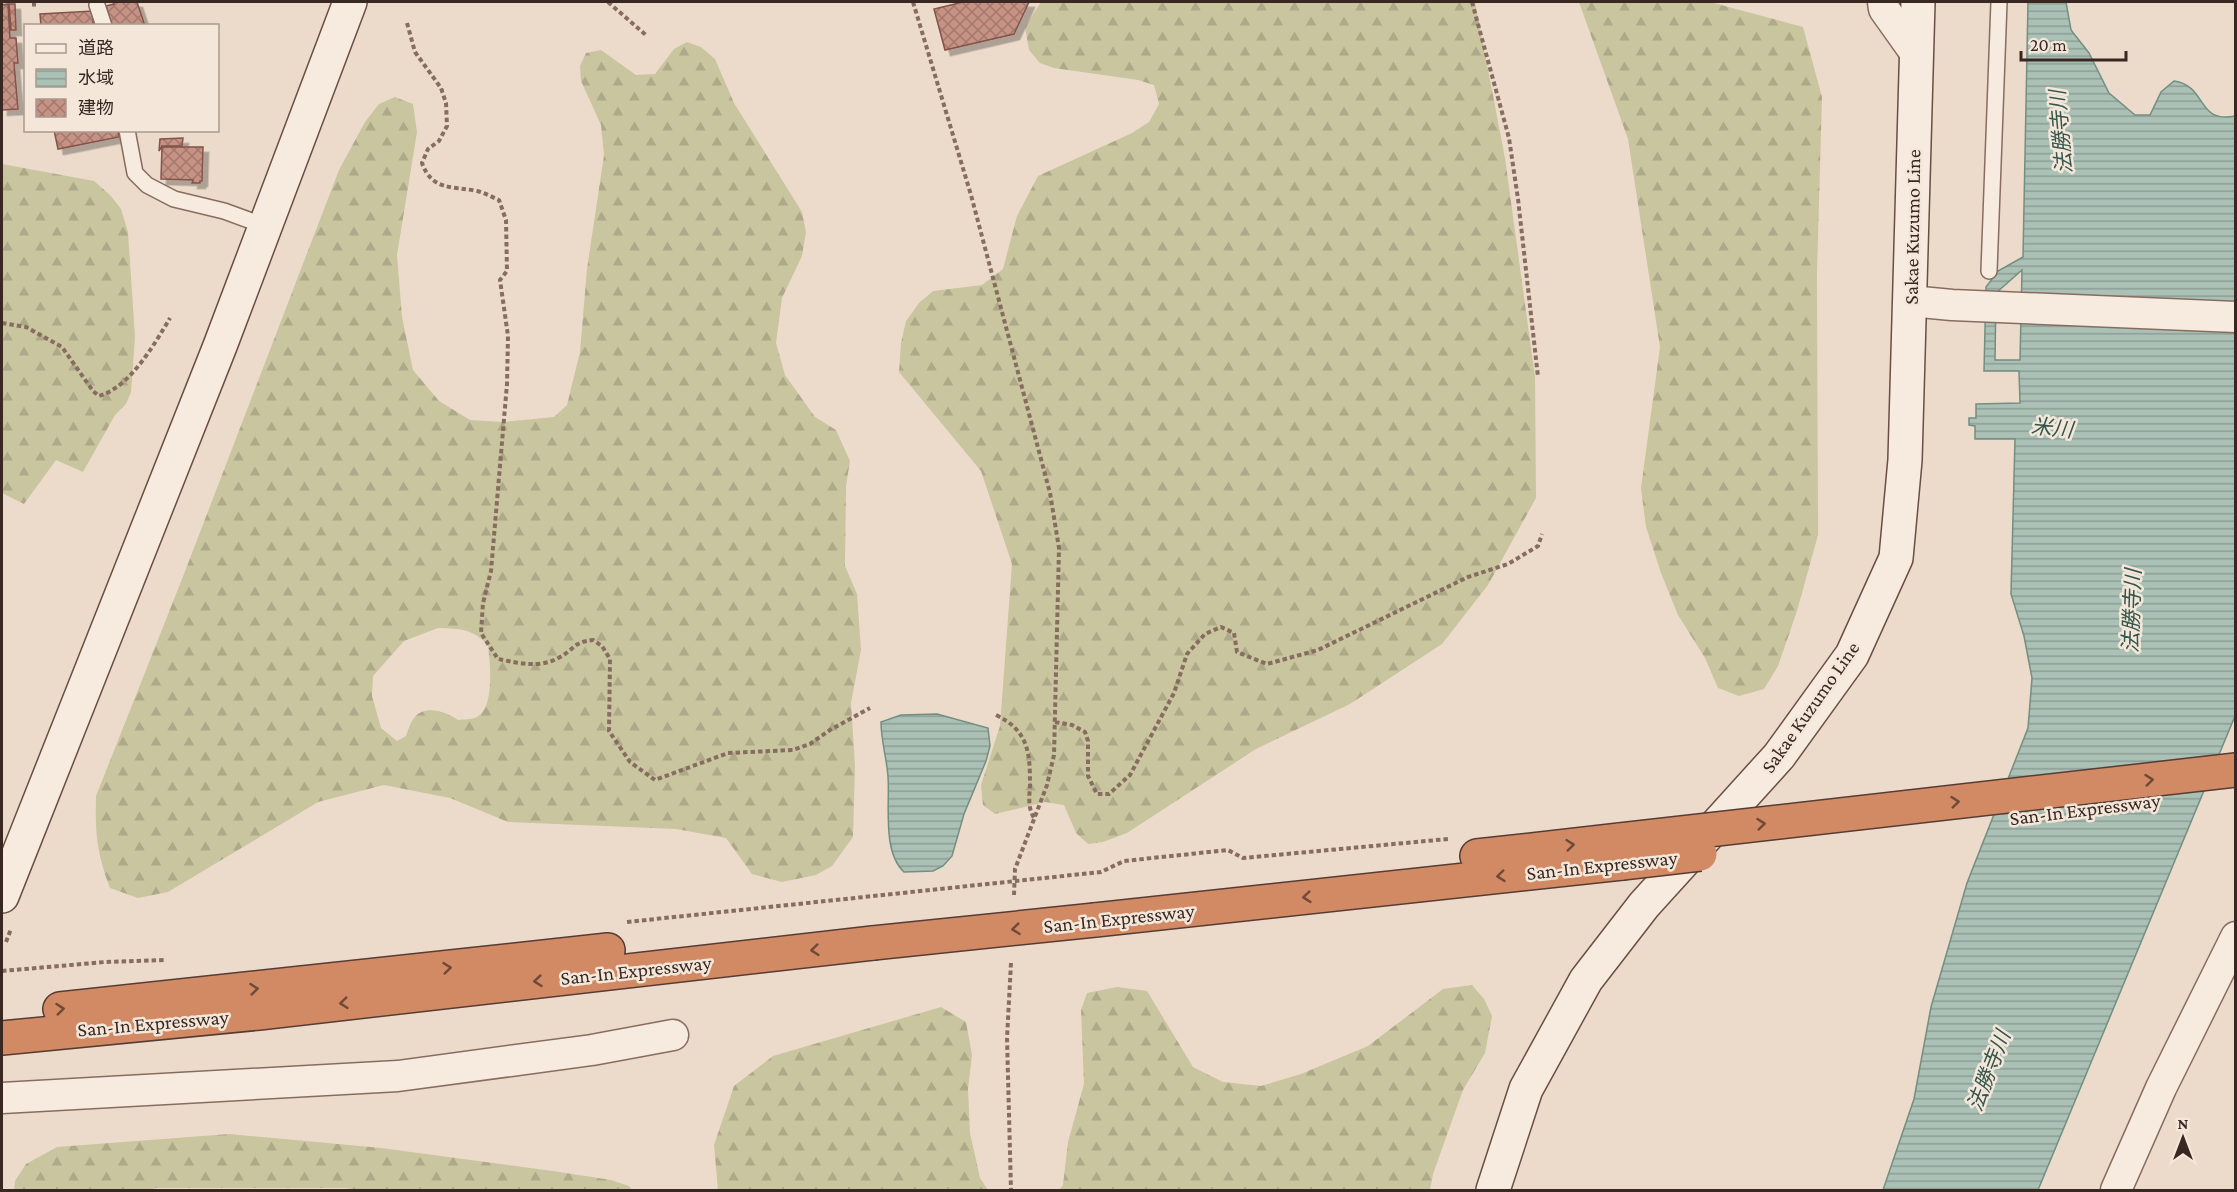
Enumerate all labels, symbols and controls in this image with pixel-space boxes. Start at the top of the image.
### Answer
legend [24,24,219,132]
scale bar [2021,24,2126,62]
text: 20 m [2030,35,2067,55]
text: 道路 [78,38,114,58]
text: 水域 [78,68,114,88]
water label: 法勝寺川 [2045,87,2077,175]
text: 建物 [78,98,114,118]
street label: Sakae Kuzumo Line [1900,149,1924,305]
water label: 米川 [2030,414,2076,442]
water label: 法勝寺川 [2119,567,2146,653]
street label: Sakae Kuzumo Line [1756,637,1864,777]
one-way arrow [2144,774,2153,787]
street label: San-In Expressway [2008,789,2162,830]
one-way arrow [1951,796,1960,809]
one-way arrow [1757,818,1766,831]
one-way arrow [1565,840,1574,852]
street label: San-In Expressway [1525,846,1679,885]
one-way arrow [1496,869,1505,882]
one-way arrow [1302,890,1312,903]
street label: San-In Expressway [1042,899,1196,938]
one-way arrow [1012,922,1021,934]
one-way arrow [811,943,820,956]
street label: San-In Expressway [559,951,713,990]
one-way arrow [443,962,452,975]
one-way arrow [533,975,542,987]
one-way arrow [249,983,258,995]
one-way arrow [340,996,349,1009]
one-way arrow [55,1003,64,1016]
street label: San-In Expressway [77,1005,230,1042]
water label: 法勝寺川 [1963,1026,2016,1115]
north arrow [2153,1108,2213,1168]
text: N [2178,1115,2189,1132]

